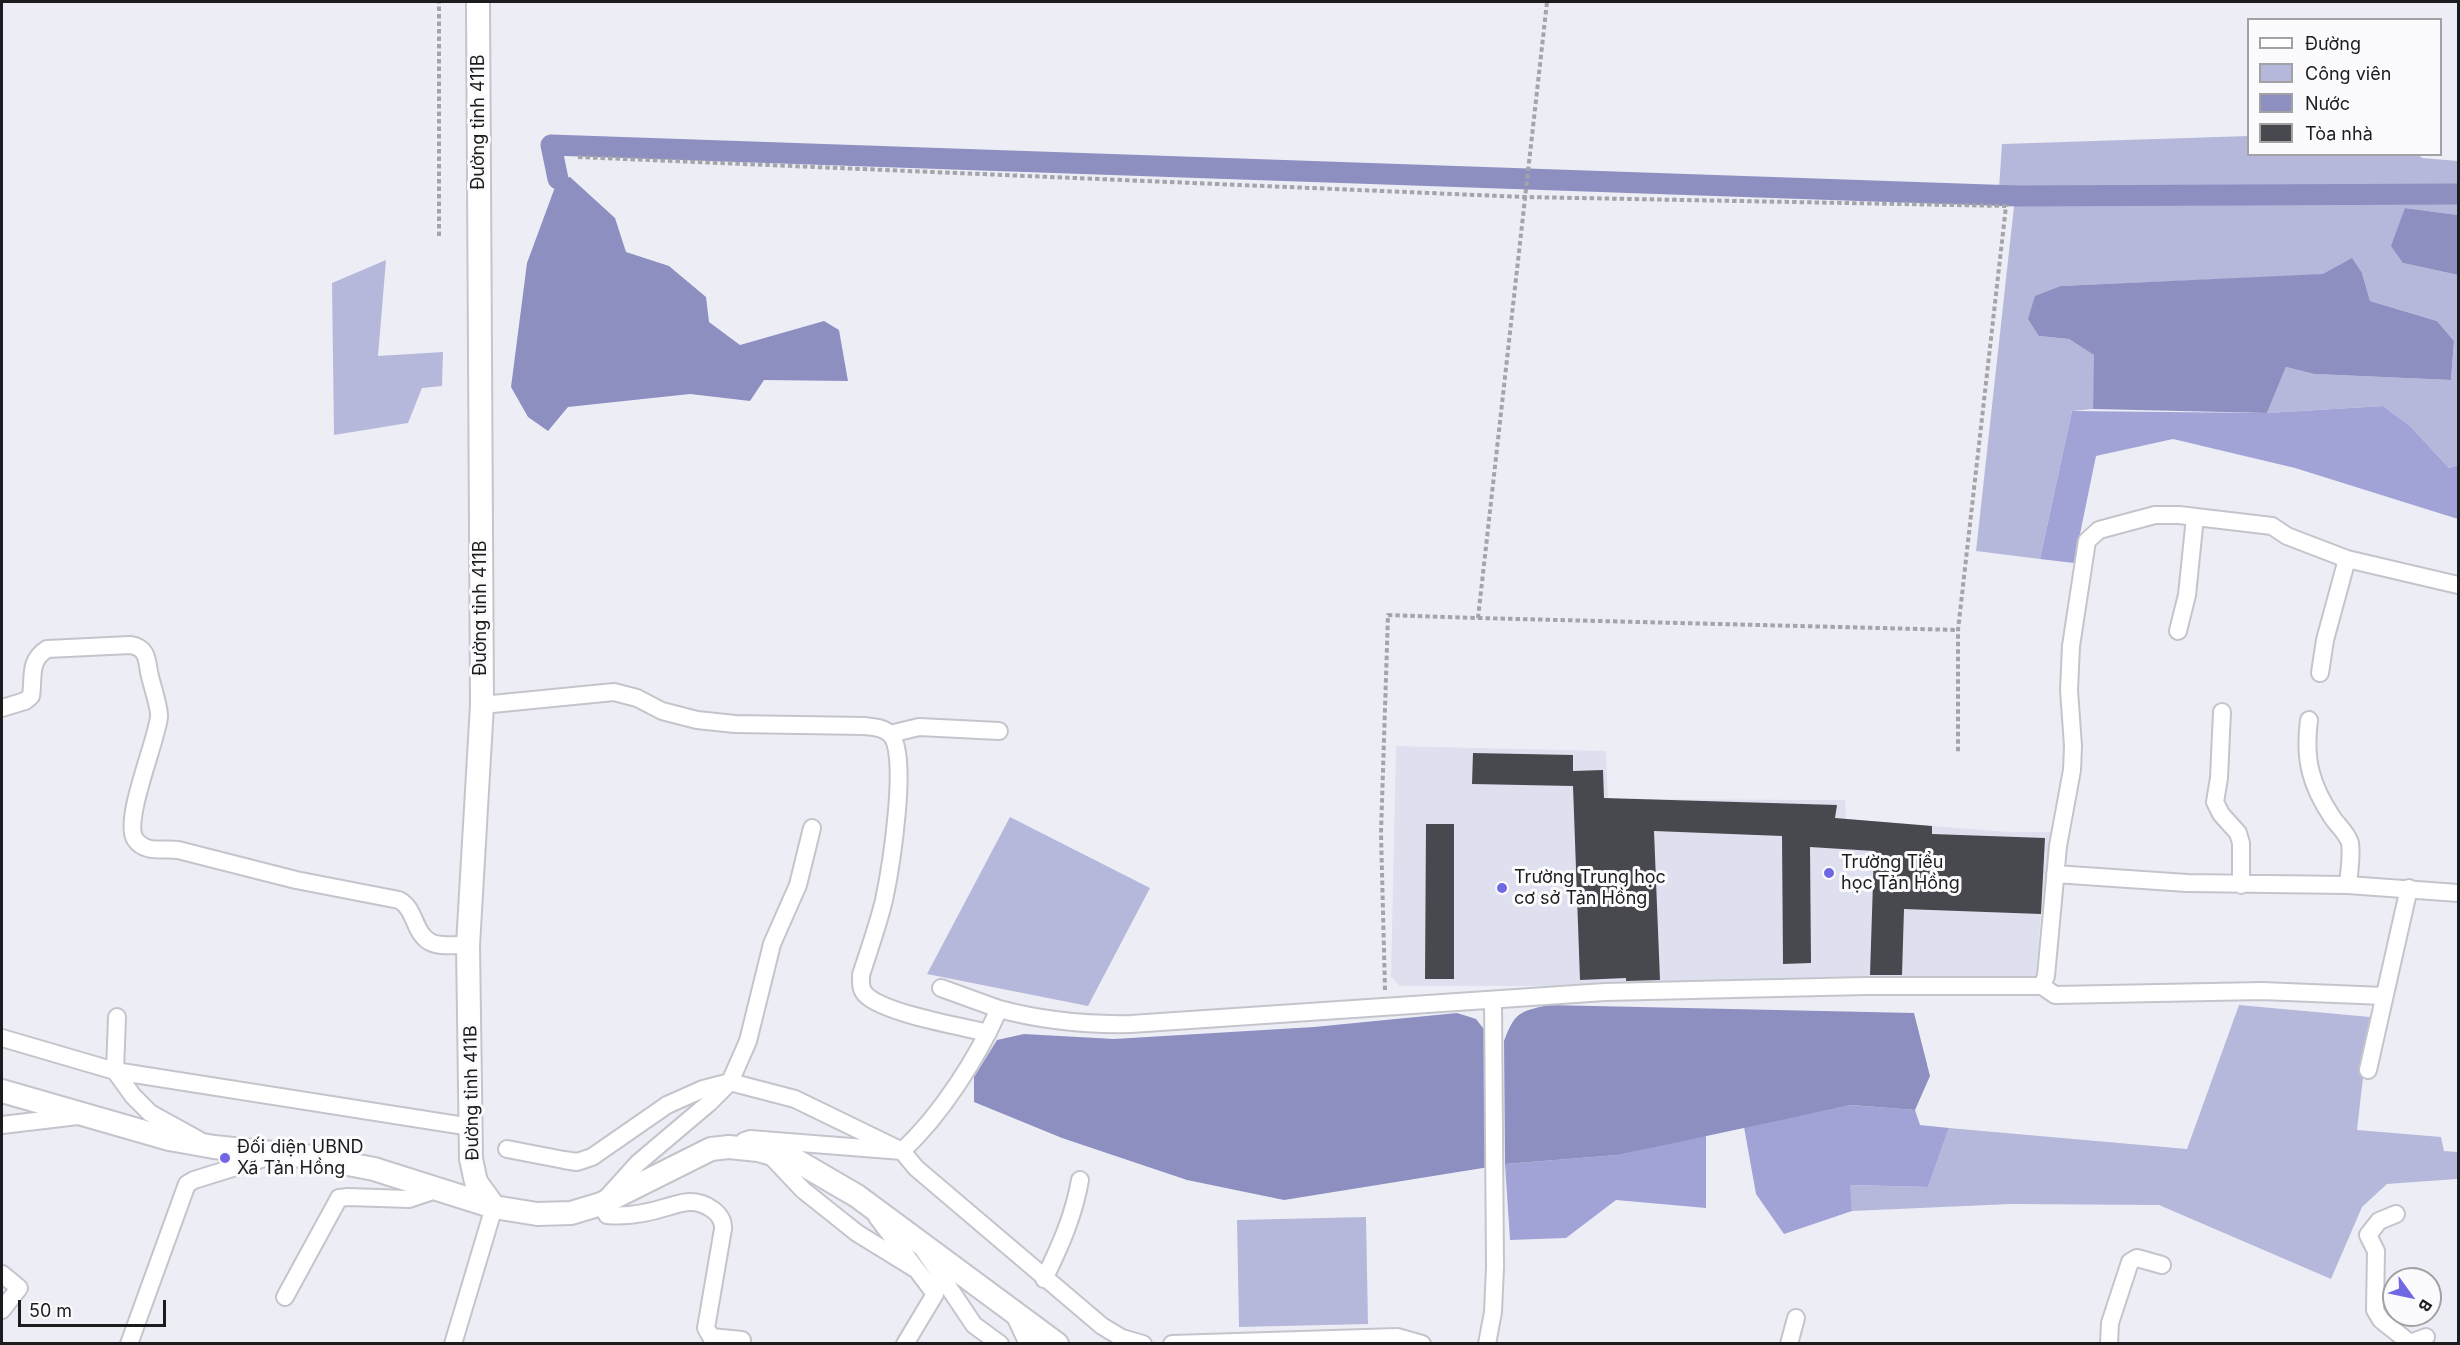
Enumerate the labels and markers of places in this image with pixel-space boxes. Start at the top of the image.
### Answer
place label: Trường Tiểu học Tản Hồng [1841,852,1960,894]
marker: Trường Tiểu học Tản Hồng [1822,866,1836,880]
place label: Trường Trung học cơ sở Tản Hồng [1514,867,1666,910]
marker: Trường Trung học cơ sở Tản Hồng [1495,881,1509,895]
place label: Đối diện UBND Xã Tản Hồng [237,1137,364,1180]
marker: Đối diện UBND Xã Tản Hồng [218,1151,232,1165]

